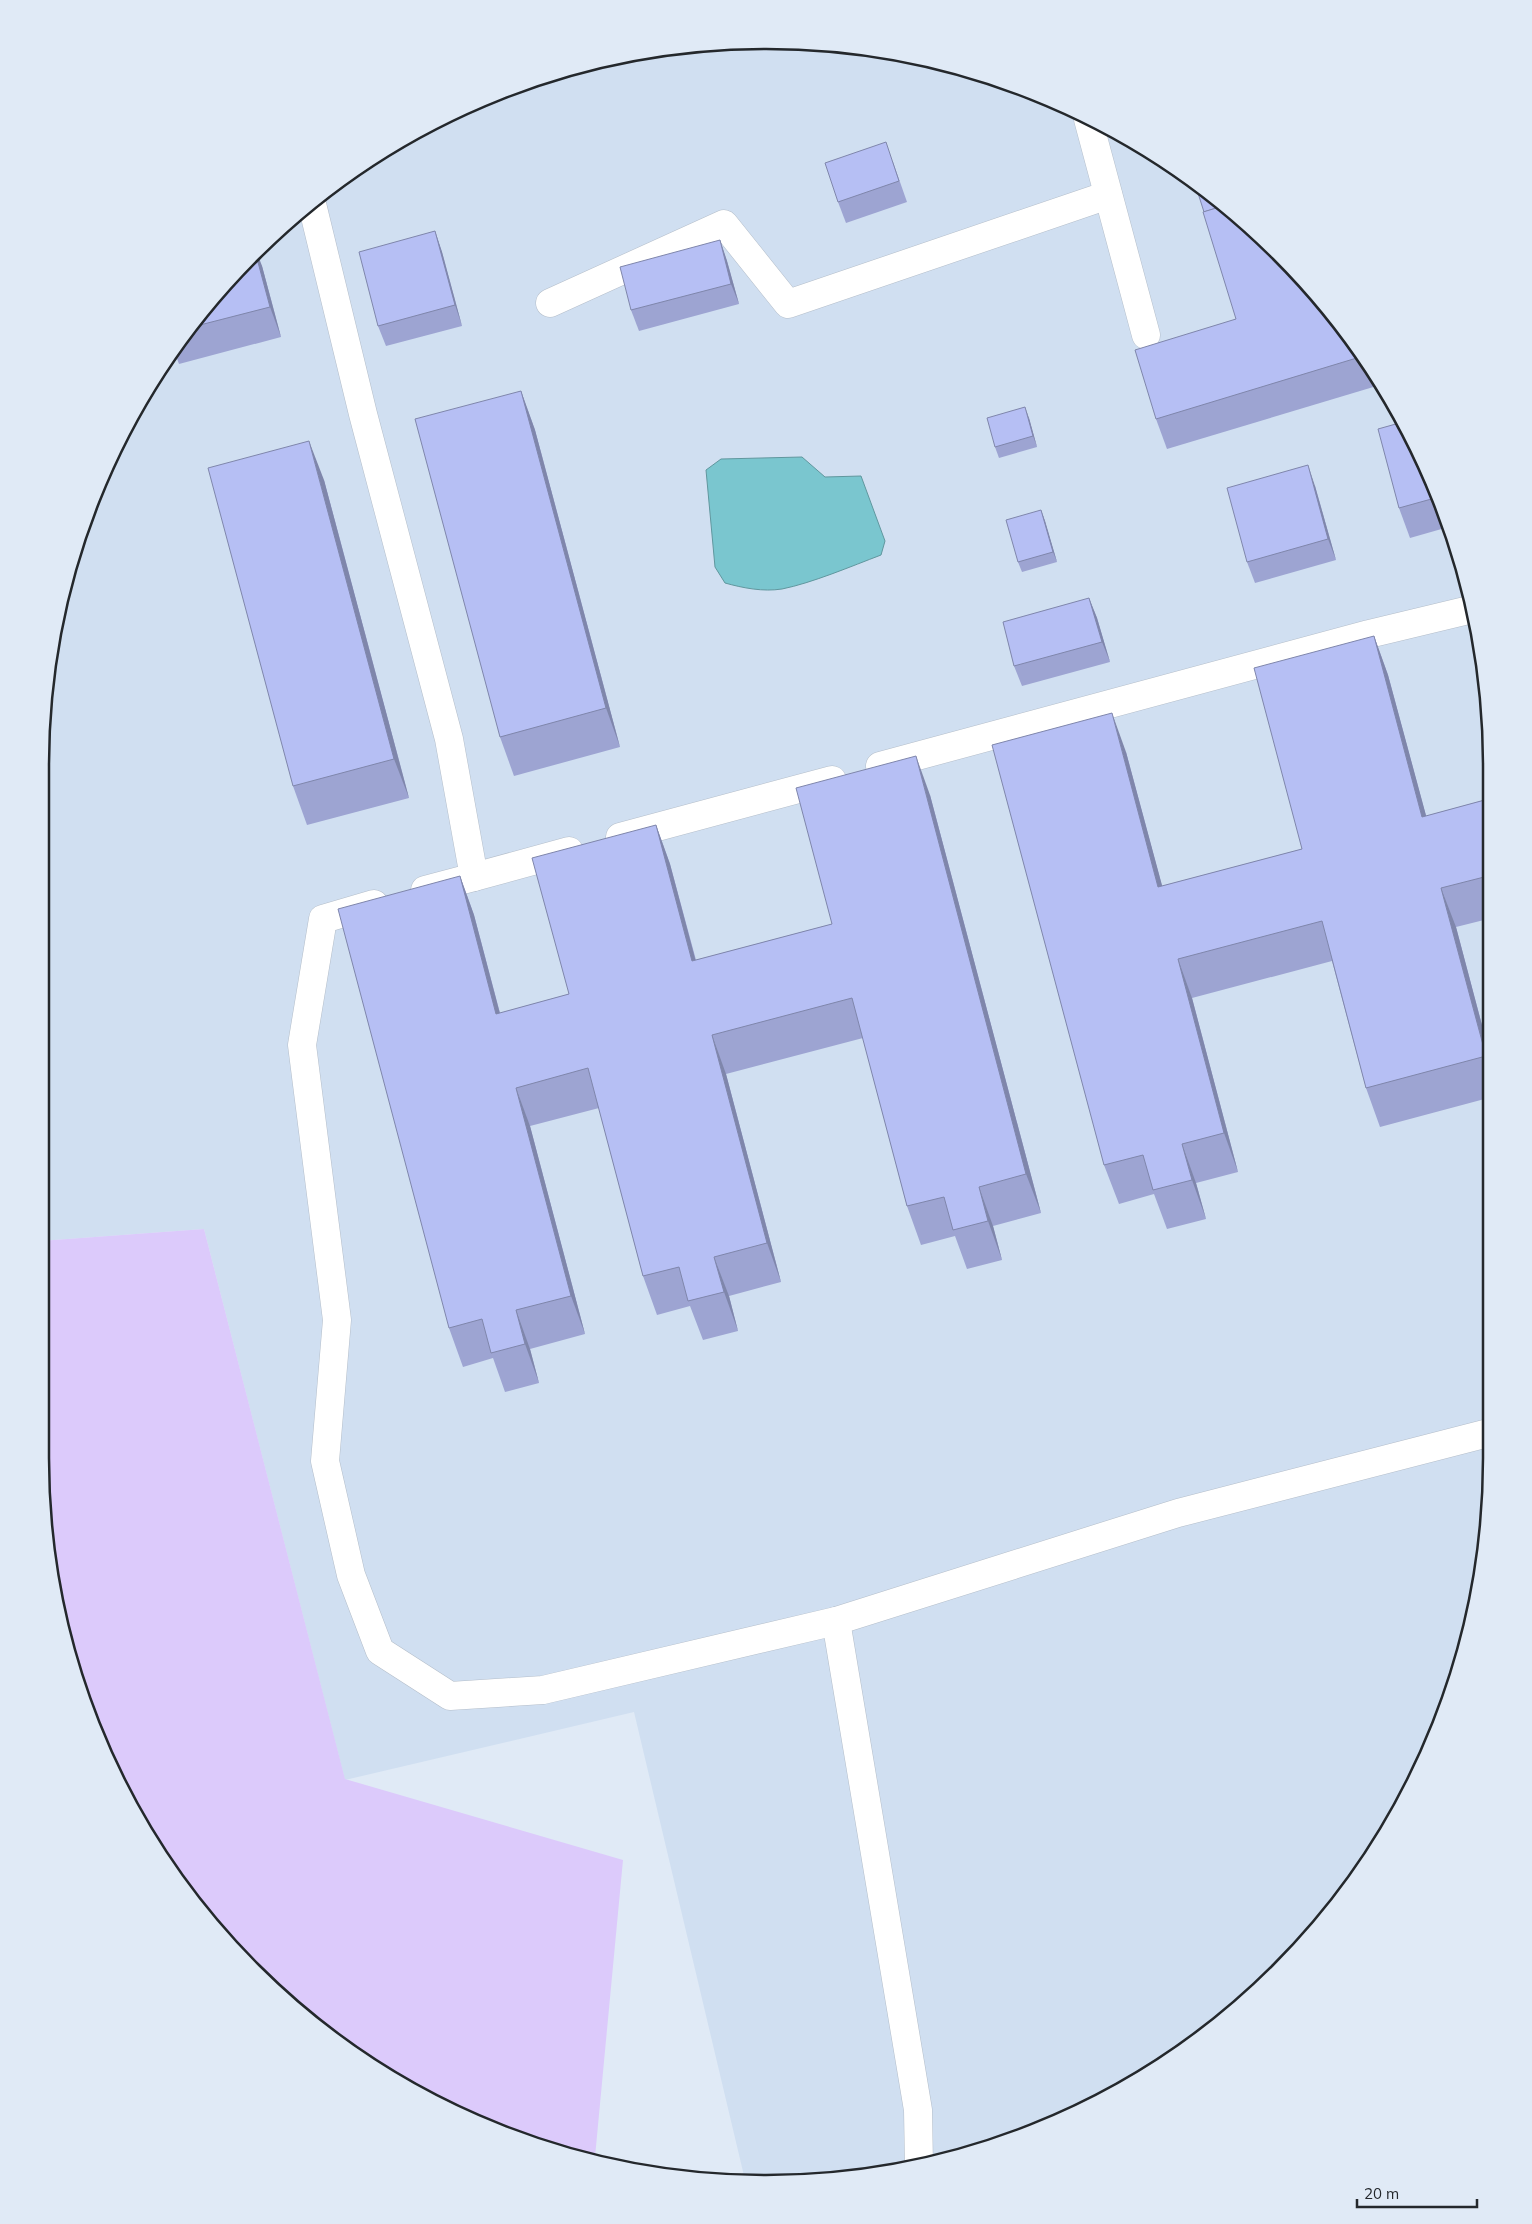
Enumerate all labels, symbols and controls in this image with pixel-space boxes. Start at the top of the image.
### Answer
scale bar [1357,2176,1477,2208]
text: 20 m [1364,2184,1399,2203]

